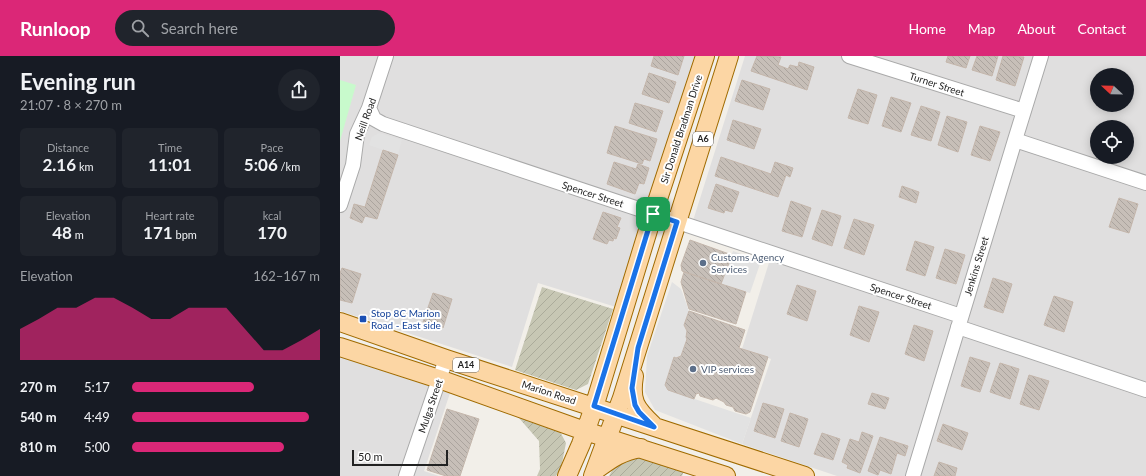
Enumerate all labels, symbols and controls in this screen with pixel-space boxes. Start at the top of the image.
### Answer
search box [115,10,395,46]
text: Runloop [20,17,91,40]
icon: search [129,17,151,39]
text: Search here [161,19,238,37]
text: Home [908,20,946,37]
text: Map [968,20,995,37]
text: About [1017,20,1055,37]
text: Contact [1077,20,1126,37]
text: Evening run [20,68,136,95]
north arrow [1090,68,1134,112]
map controls [1090,68,1134,164]
button: share [278,69,320,111]
street label: Turner Street [908,69,966,99]
street label: Sir Donald Bradman Drive [658,73,704,185]
street label: Neill Road [352,96,378,142]
text: 21:07 · 8 × 270 m [20,97,122,113]
button: locate [1090,120,1134,164]
road number: A6 [693,132,713,146]
text: Distance [47,141,89,154]
text: Time [158,141,182,154]
text: Pace [261,141,283,154]
text: 2.16 [42,154,76,175]
text: 11:01 [148,154,192,175]
text: 5:06 [244,154,278,175]
text: km [76,160,94,173]
text: /km [278,160,300,173]
street label: Spencer Street [561,178,626,210]
pin [636,197,670,231]
icon: arrive [642,203,664,225]
text: Elevation [46,209,90,222]
text: Heart rate [145,209,195,222]
text: kcal [263,209,281,222]
text: 48 [52,222,72,243]
text: 171 [143,222,173,243]
text: 170 [257,222,287,243]
text: m [72,228,84,241]
text: bpm [173,228,197,241]
street label: Jenkins Street [961,235,991,297]
place label: Customs Agency Services [711,251,785,275]
marker: Customs Agency Services [698,258,708,268]
text: Elevation [20,268,73,284]
text: 162–167 m [253,268,320,284]
street label: Spencer Street [869,280,934,312]
place label: Stop 8C Marion Road - East side [371,307,441,331]
marker: Stop 8C Marion Road - East side [358,314,368,324]
road number: A14 [453,358,479,372]
place label: VIP services [701,363,754,375]
marker: VIP services [688,364,698,374]
street label: Mulga Street [415,377,445,435]
street label: Marion Road [520,378,578,406]
text: 270 m [20,379,57,395]
text: 5:17 [84,379,110,395]
text: 540 m [20,409,57,425]
text: 4:49 [84,409,110,425]
text: 810 m [20,439,57,455]
text: 5:00 [84,439,110,455]
scale bar [352,448,448,467]
text: 50 m [358,450,383,463]

